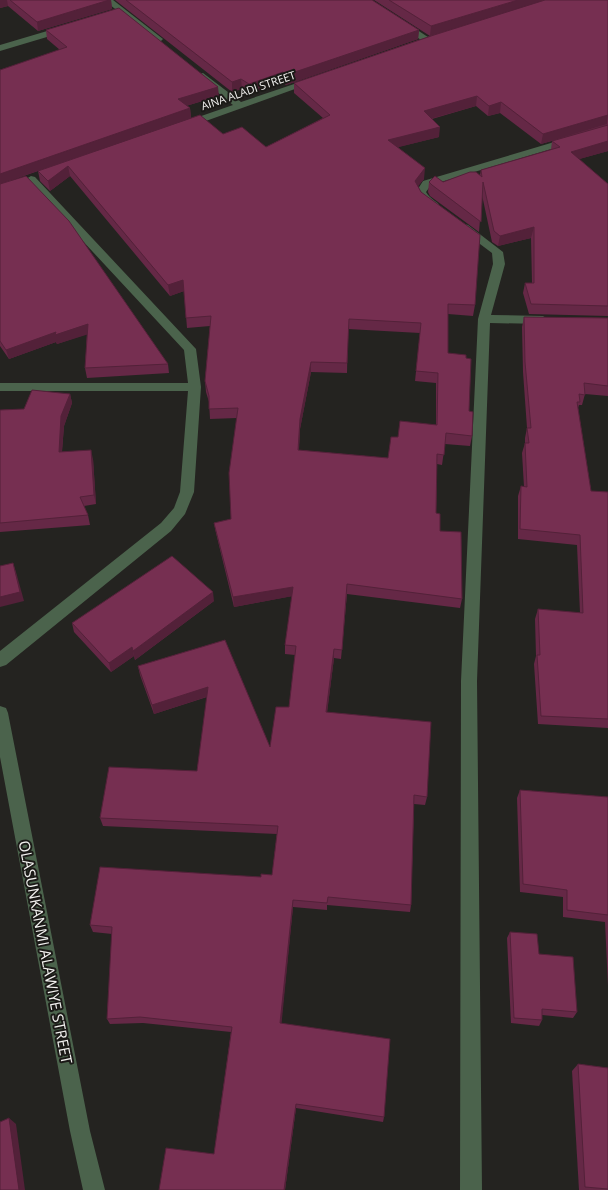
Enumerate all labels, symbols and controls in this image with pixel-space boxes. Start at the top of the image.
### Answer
street label: AINA ALADI STREET [199,67,297,113]
street label: OLASUNKANMI ALAWIYE STREET [15,839,78,1066]

